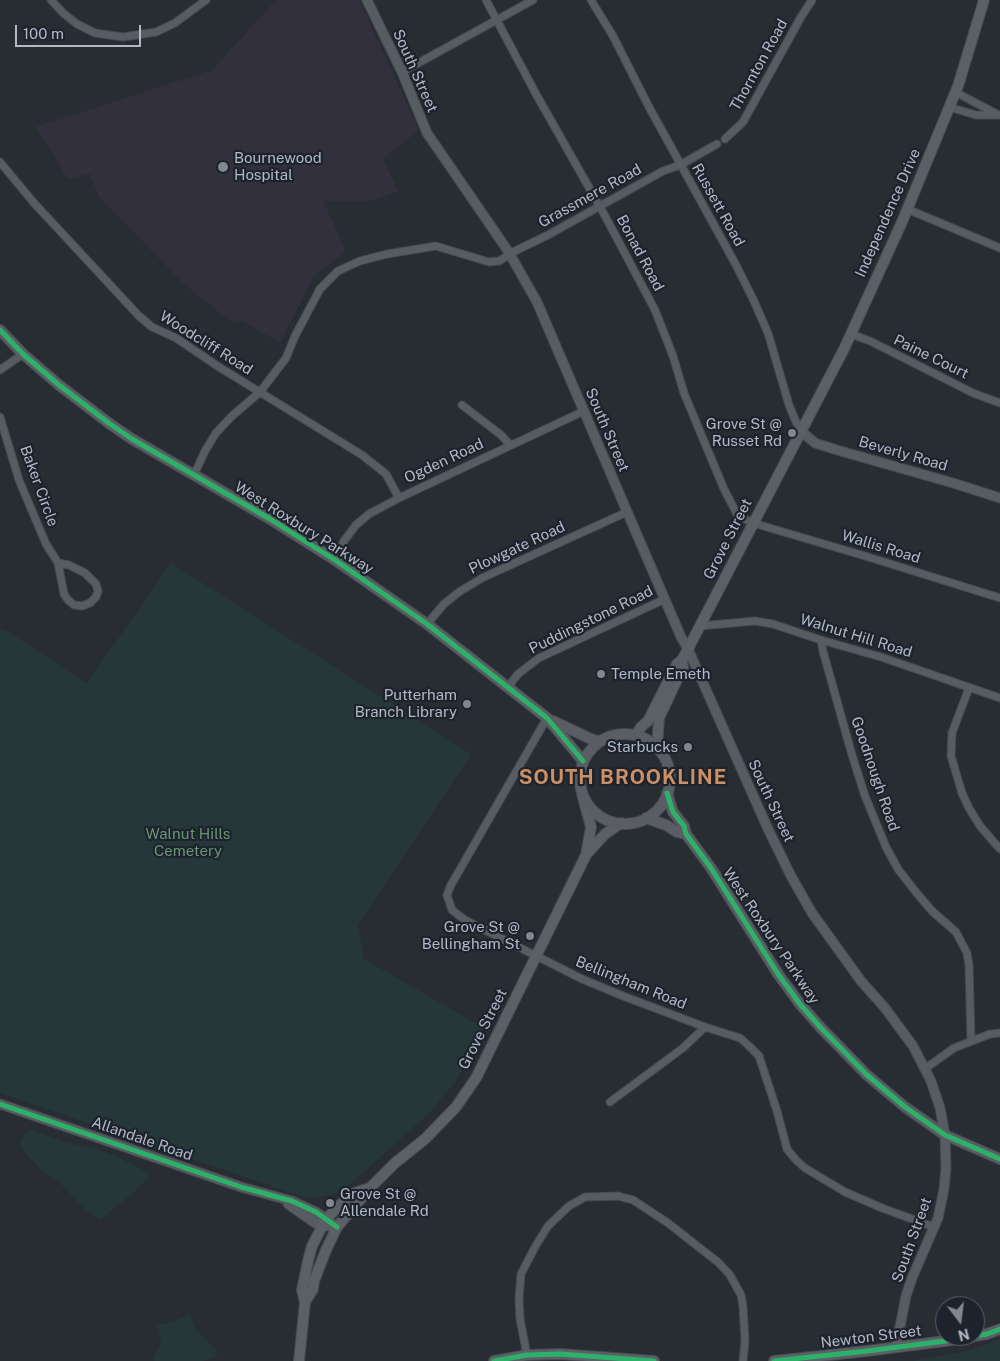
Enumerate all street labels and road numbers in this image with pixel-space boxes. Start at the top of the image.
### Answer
street label: Thornton Road [726,16,792,114]
street label: South Street [389,27,441,115]
street label: Independence Drive [852,146,924,280]
street label: Grassmere Road [535,160,645,232]
street label: Russett Road [688,160,748,250]
street label: Bonad Road [612,212,668,294]
street label: Woodcliff Road [156,307,256,379]
street label: Paine Court [890,331,972,383]
street label: South Street [581,385,633,475]
street label: Beverly Road [856,433,950,475]
street label: Ogden Road [402,435,486,487]
street label: Baker Circle [16,443,62,529]
street label: West Roxbury Parkway [231,478,377,578]
street label: Grove Street [700,496,756,582]
street label: Plowgate Road [466,518,568,578]
street label: Wallis Road [840,527,922,567]
street label: Puddingstone Road [526,582,656,658]
street label: Walnut Hill Road [798,610,914,662]
street label: Goodnough Road [847,714,903,834]
street label: South Street [744,757,798,845]
street label: West Roxbury Parkway [719,864,823,1008]
street label: Bellingham Road [573,953,689,1013]
street label: Grove Street [455,986,511,1072]
street label: Allandale Road [89,1113,195,1165]
street label: South Street [888,1195,936,1285]
street label: Newton Street [819,1322,923,1352]

